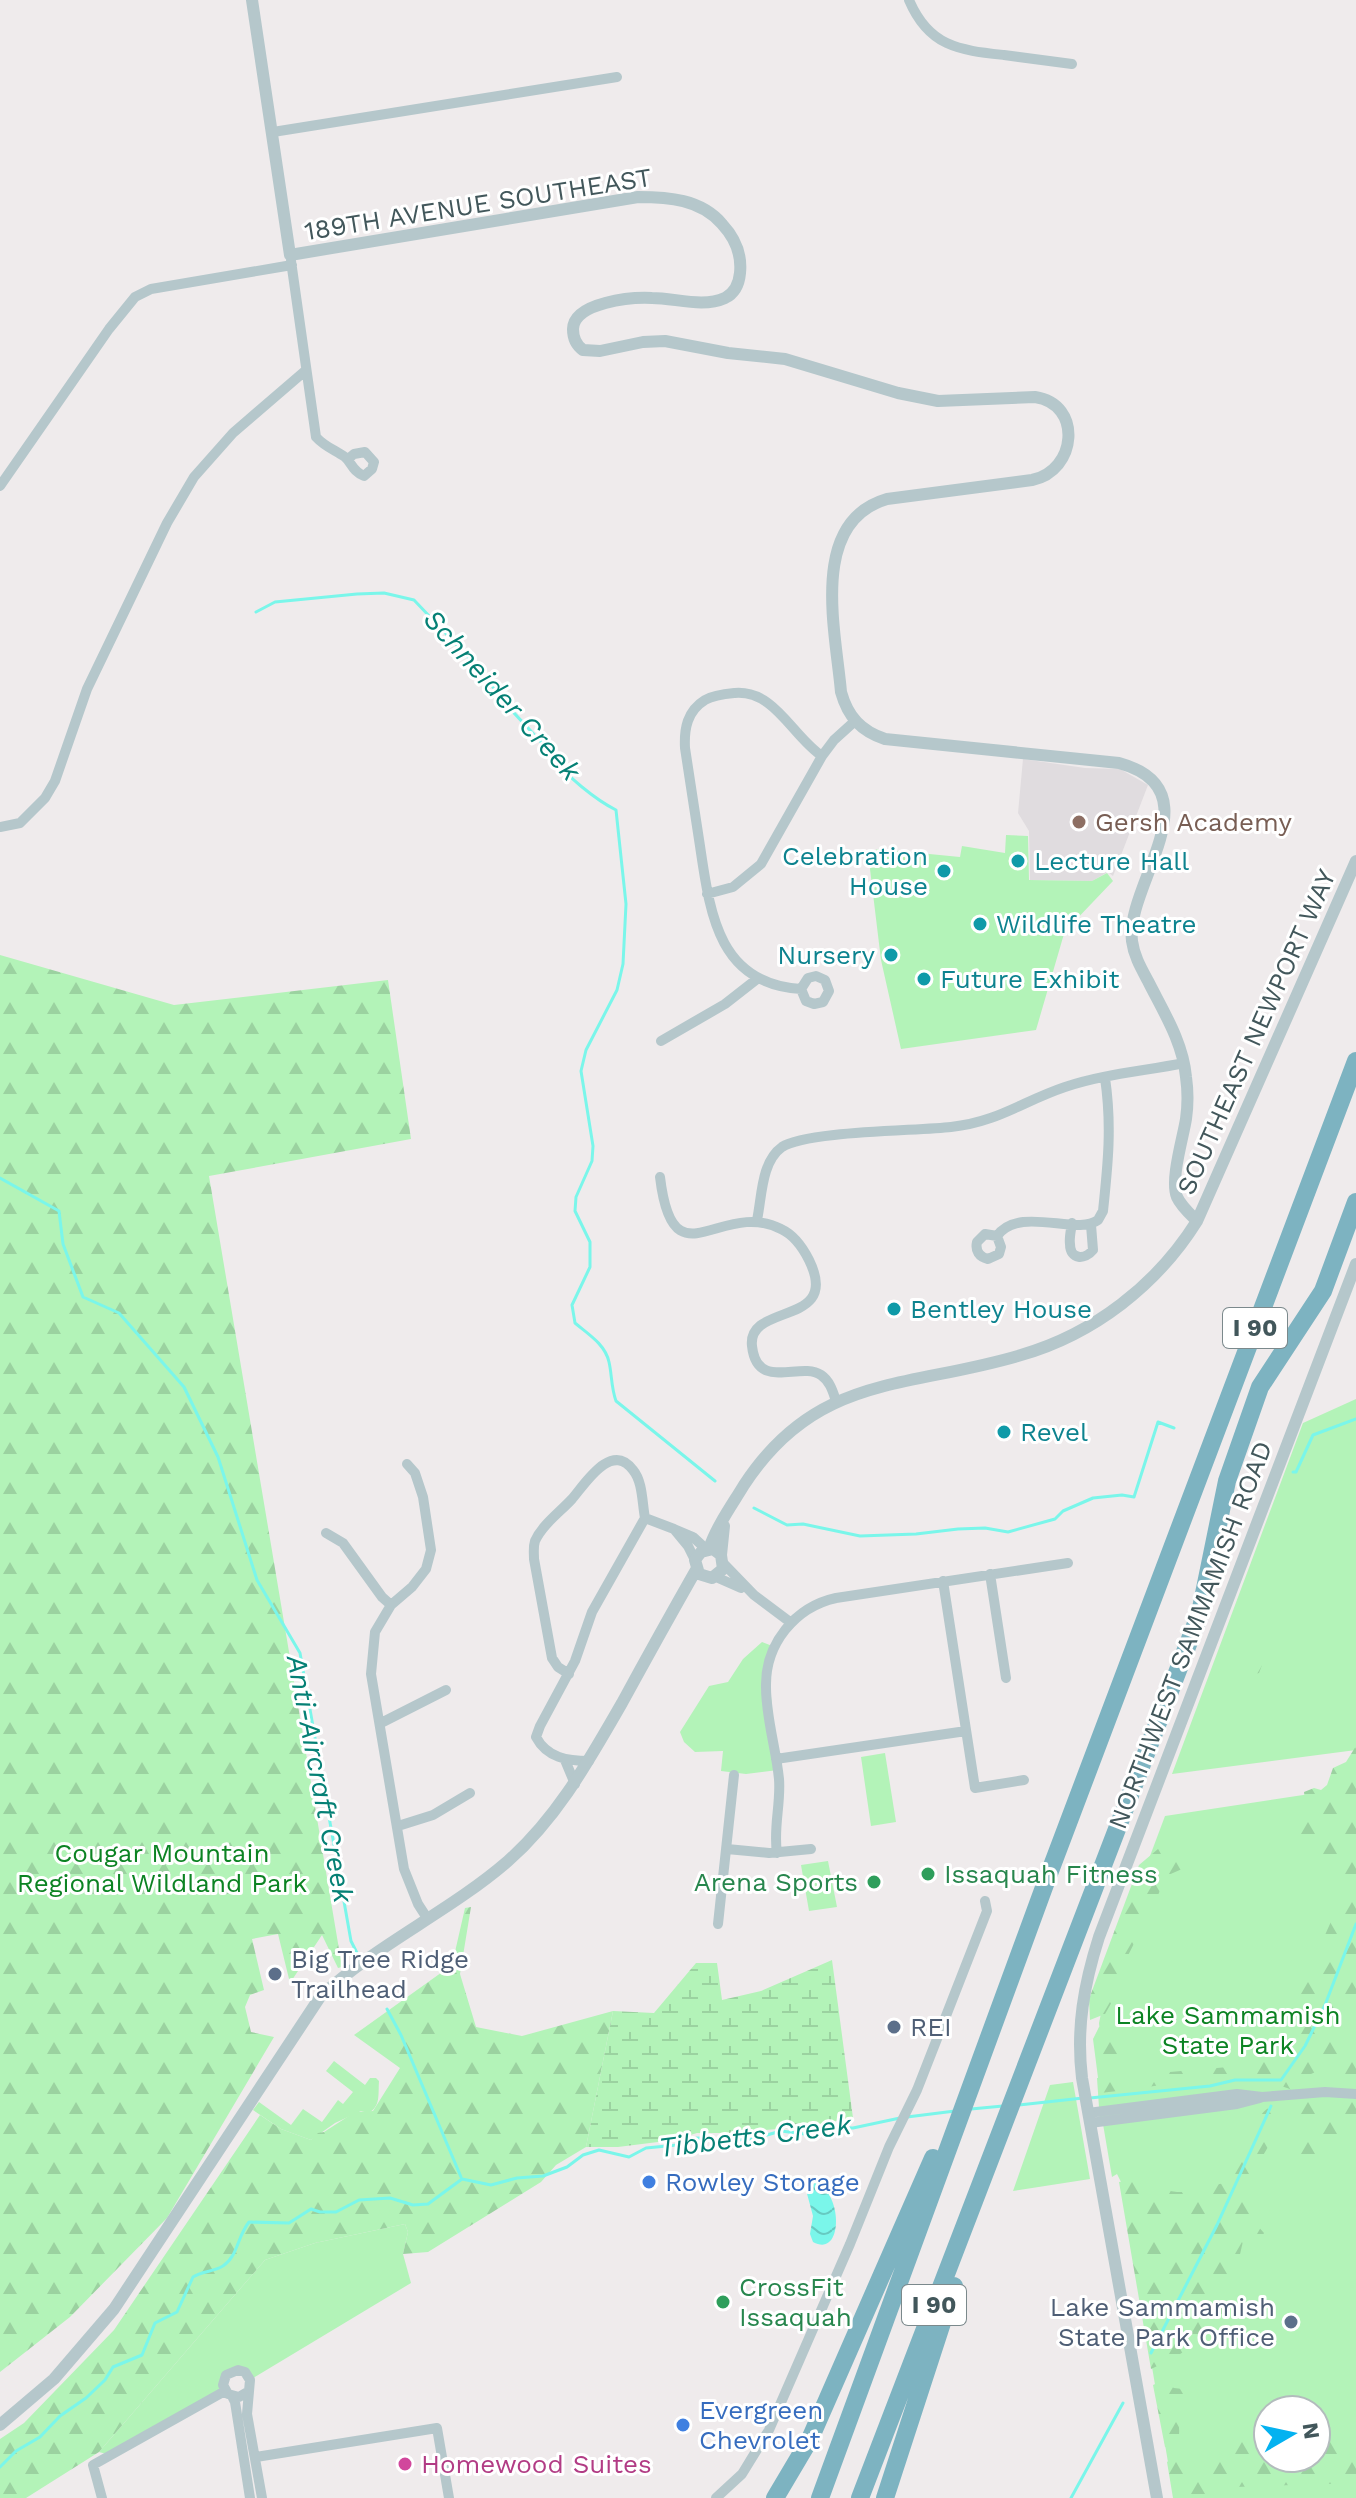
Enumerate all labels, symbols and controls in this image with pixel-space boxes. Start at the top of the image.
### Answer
street label: 189TH AVENUE SOUTHEAST [302,162,654,246]
water label: Schneider Creek [416,603,588,788]
place label: Gersh Academy [1095,807,1292,837]
marker: Gersh Academy [1070,813,1088,831]
place label: Celebration House [782,841,928,901]
place label: Lecture Hall [1034,846,1189,876]
marker: Lecture Hall [1009,852,1027,870]
marker: Celebration House [935,862,953,880]
street label: SOUTHEAST NEWPORT WAY [1171,865,1342,1199]
place label: Wildlife Theatre [996,909,1197,939]
marker: Wildlife Theatre [971,915,989,933]
place label: Nursery [777,940,876,970]
marker: Nursery [882,946,900,964]
place label: Future Exhibit [940,964,1119,994]
marker: Future Exhibit [915,970,933,988]
place label: Bentley House [910,1294,1092,1324]
marker: Bentley House [885,1300,903,1318]
road number: I 90 [1223,1308,1287,1348]
place label: Revel [1020,1417,1088,1447]
marker: Revel [995,1423,1013,1441]
street label: NORTHWEST SAMMAMISH ROAD [1102,1437,1278,1833]
water label: Anti-Aircraft Creek [280,1651,360,1906]
park label: Cougar Mountain Regional Wildland Park [17,1838,307,1898]
place label: Issaquah Fitness [944,1859,1158,1889]
marker: Issaquah Fitness [919,1865,937,1883]
place label: Arena Sports [694,1867,858,1897]
marker: Arena Sports [865,1873,883,1891]
place label: Big Tree Ridge Trailhead [291,1944,469,2004]
marker: Big Tree Ridge Trailhead [266,1965,284,1983]
park label: Lake Sammamish State Park [1115,2000,1341,2060]
place label: REI [910,2012,952,2042]
marker: REI [885,2018,903,2036]
water label: Tibbetts Creek [657,2108,854,2164]
place label: Rowley Storage [665,2167,860,2197]
marker: Rowley Storage [640,2173,658,2191]
place label: CrossFit Issaquah [739,2272,852,2332]
road number: I 90 [902,2285,966,2325]
place label: Lake Sammamish State Park Office [1050,2292,1275,2352]
marker: CrossFit Issaquah [714,2293,732,2311]
marker: Lake Sammamish State Park Office [1282,2313,1300,2331]
north arrow [1252,2394,1332,2474]
place label: Evergreen Chevrolet [699,2395,823,2455]
marker: Evergreen Chevrolet [674,2416,692,2434]
text: N [1298,2421,1325,2441]
place label: Homewood Suites [421,2449,652,2479]
marker: Homewood Suites [396,2455,414,2473]

